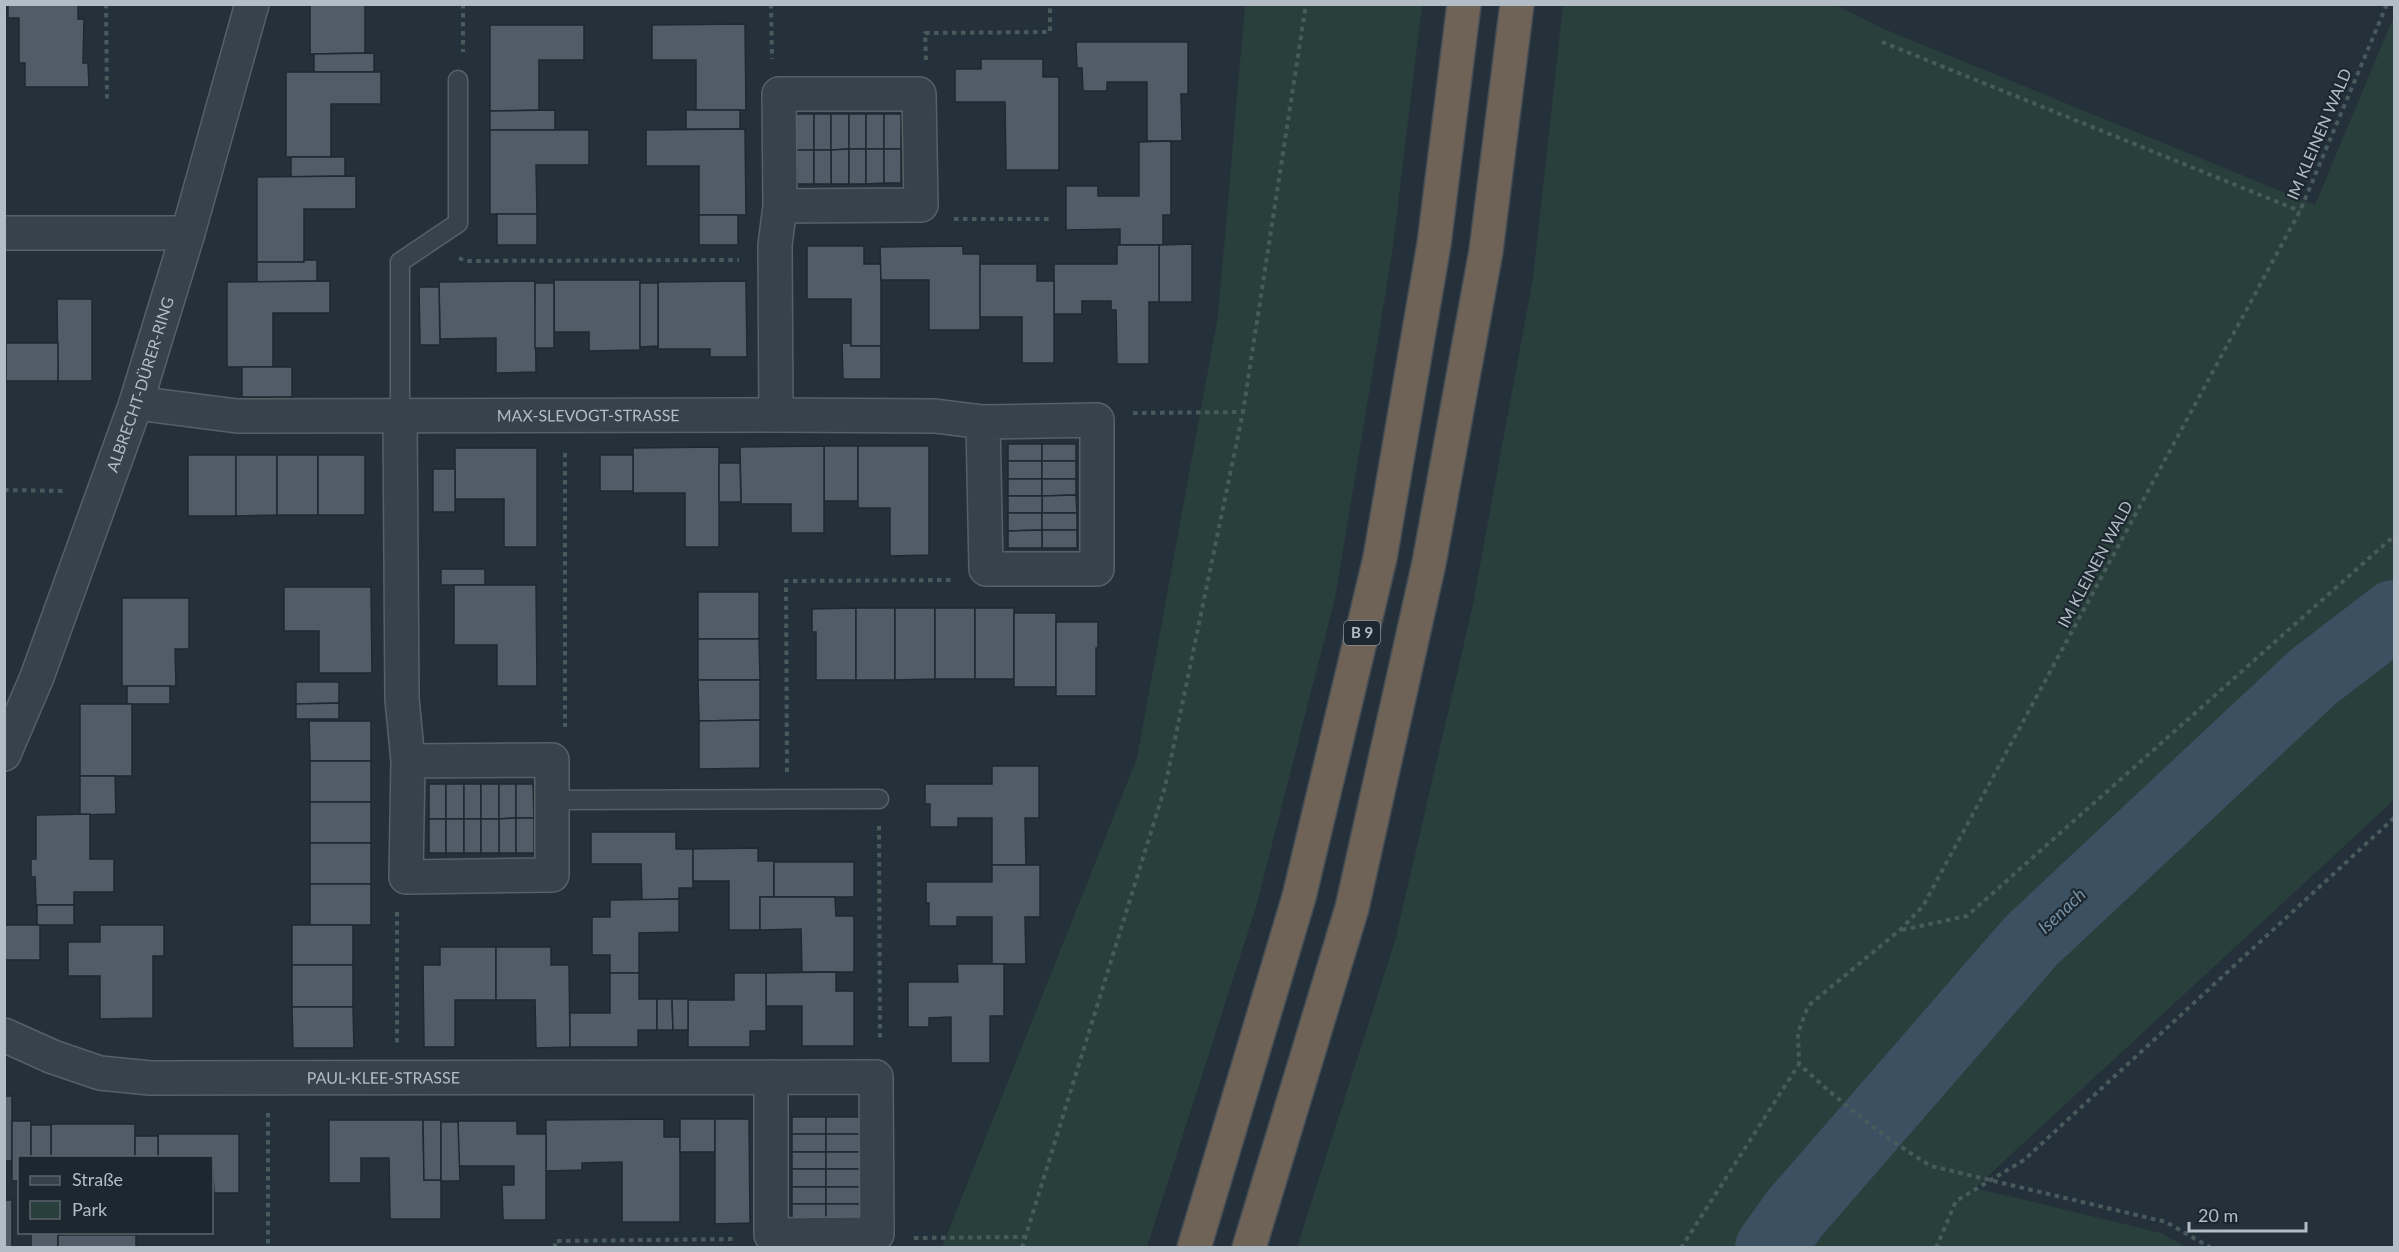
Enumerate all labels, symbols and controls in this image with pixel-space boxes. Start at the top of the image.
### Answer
street label: IM KLEINEN WALD [2282,65,2355,202]
street label: ALBRECHT-DÜRER-RING [102,294,177,475]
street label: MAX-SLEVOGT-STRASSE [497,405,680,425]
street label: IM KLEINEN WALD [2053,497,2136,630]
road number: B 9 [1344,621,1380,645]
water label: Isenach [2033,883,2090,938]
street label: PAUL-KLEE-STRASSE [307,1068,460,1087]
legend [18,1156,213,1234]
text: Straße [72,1168,123,1190]
scale bar [2189,1195,2306,1233]
text: Park [72,1198,108,1220]
text: 20 m [2198,1204,2238,1226]

